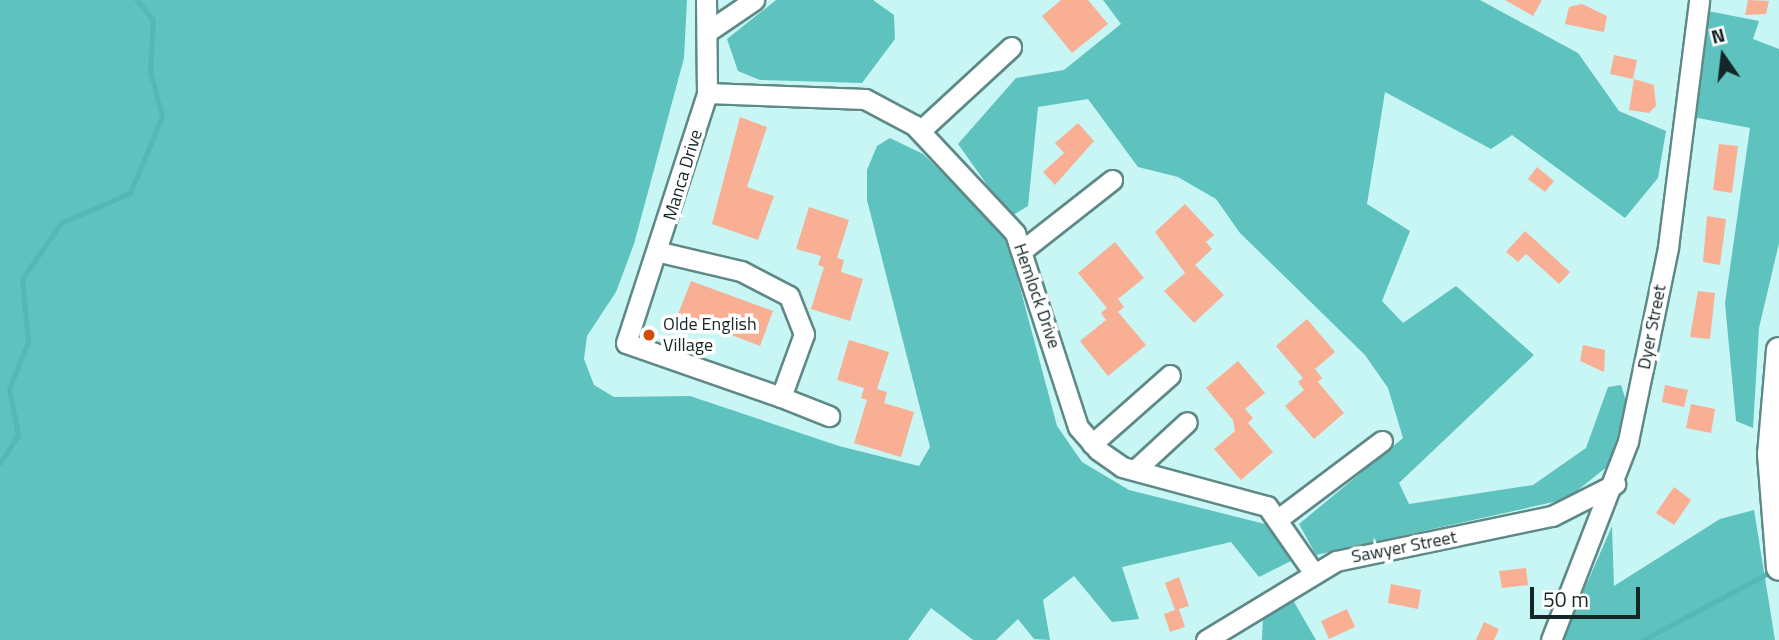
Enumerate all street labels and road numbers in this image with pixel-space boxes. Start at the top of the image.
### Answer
street label: Manca Drive [659,127,707,223]
street label: Hemlock Drive [1009,241,1065,351]
street label: Dyer Street [1633,283,1671,371]
street label: Sawyer Street [1350,526,1458,568]

